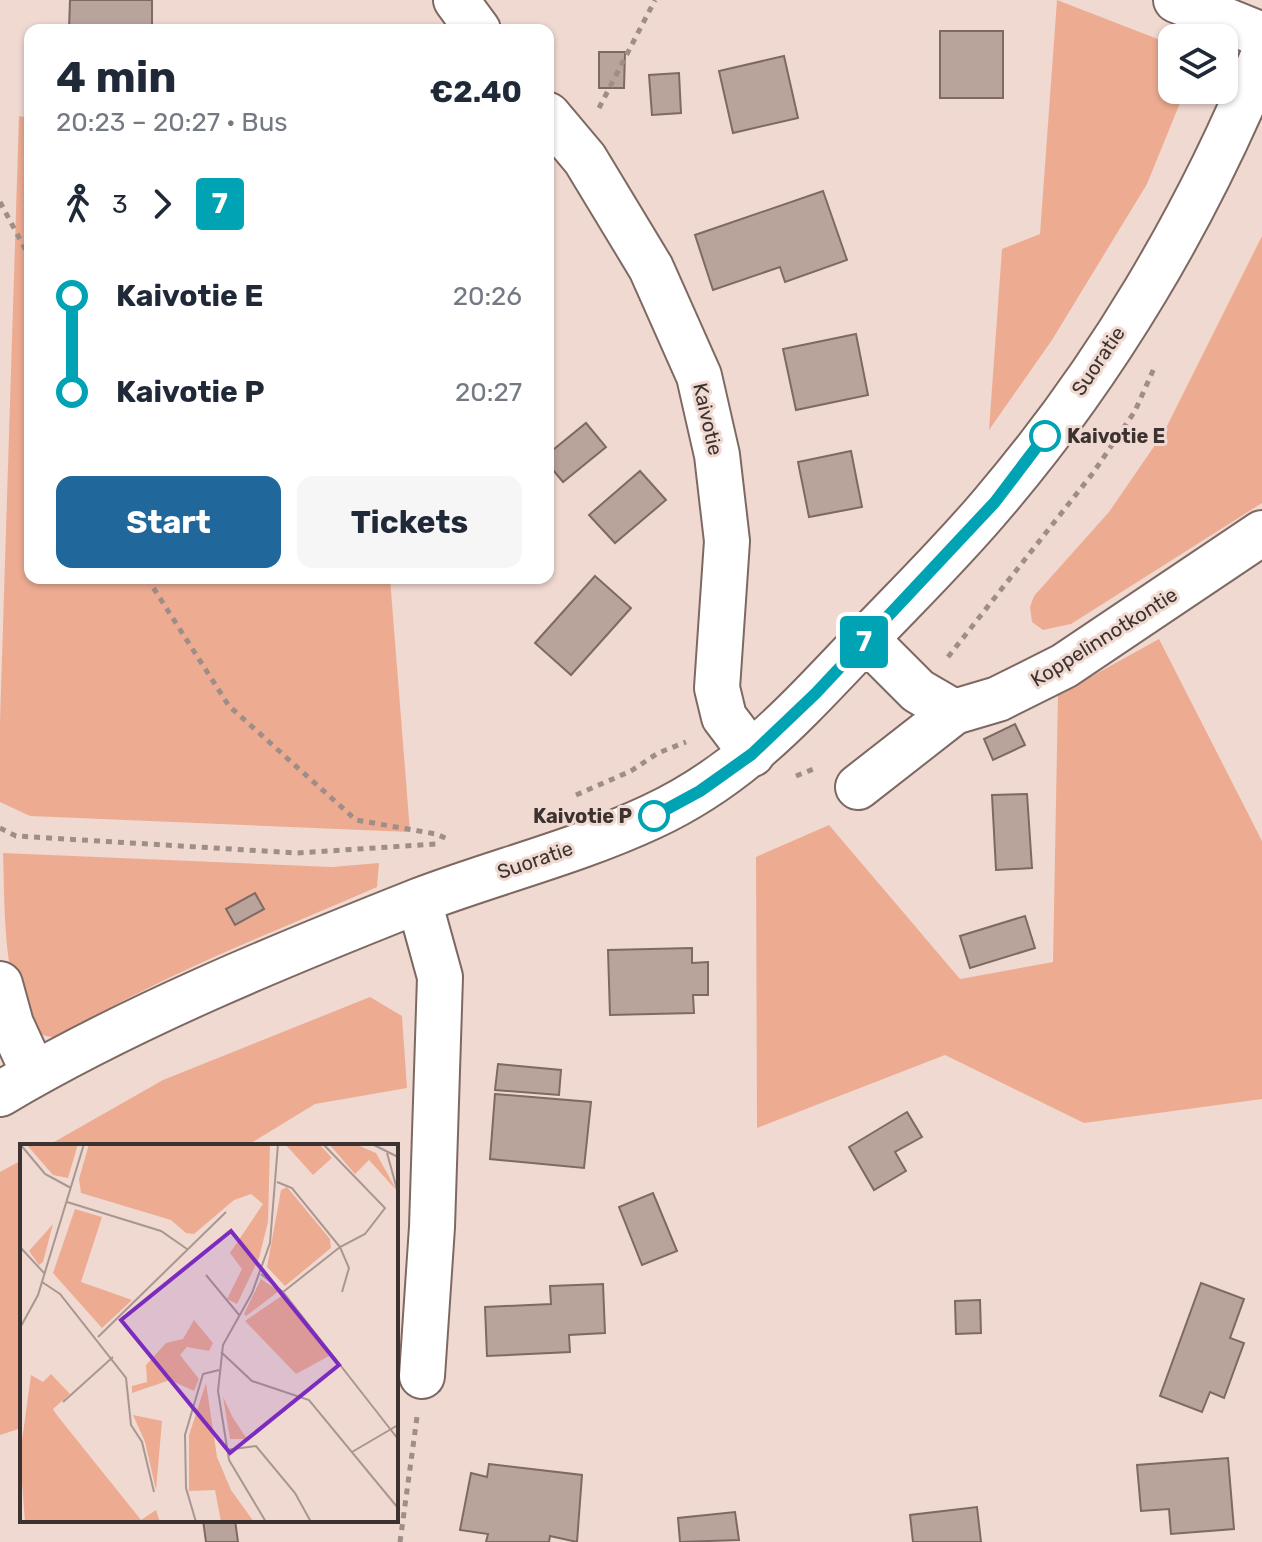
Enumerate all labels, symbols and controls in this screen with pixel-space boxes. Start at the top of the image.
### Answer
map controls [1158,24,1238,104]
button: layers [1158,24,1238,104]
text: 4 min [56,51,177,103]
text: €2.40 [430,74,522,110]
text: 20:23 – 20:27 · Bus [56,107,288,138]
icon: walk [56,182,100,226]
icon: forward [140,182,184,226]
text: 7 [212,187,228,220]
text: 3 [112,189,128,220]
text: Kaivotie E [116,278,263,314]
text: 20:26 [453,281,522,312]
street label: Suoratie [1066,322,1130,400]
text: Kaivotie P [116,374,265,410]
text: 20:27 [455,377,522,408]
street label: Kaivotie [688,380,728,458]
marker: Kaivotie E [1030,421,1060,451]
place label: Kaivotie E [1067,424,1165,448]
button: Start [56,476,281,568]
button: Tickets [297,476,522,568]
street label: Koppelinnotkontie [1026,582,1182,692]
line badge: 7 [838,616,890,668]
text: 7 [856,625,872,658]
marker: Kaivotie P [639,801,669,831]
place label: Kaivotie P [533,804,632,828]
street label: Suoratie [494,836,576,884]
inset map [20,1144,398,1522]

